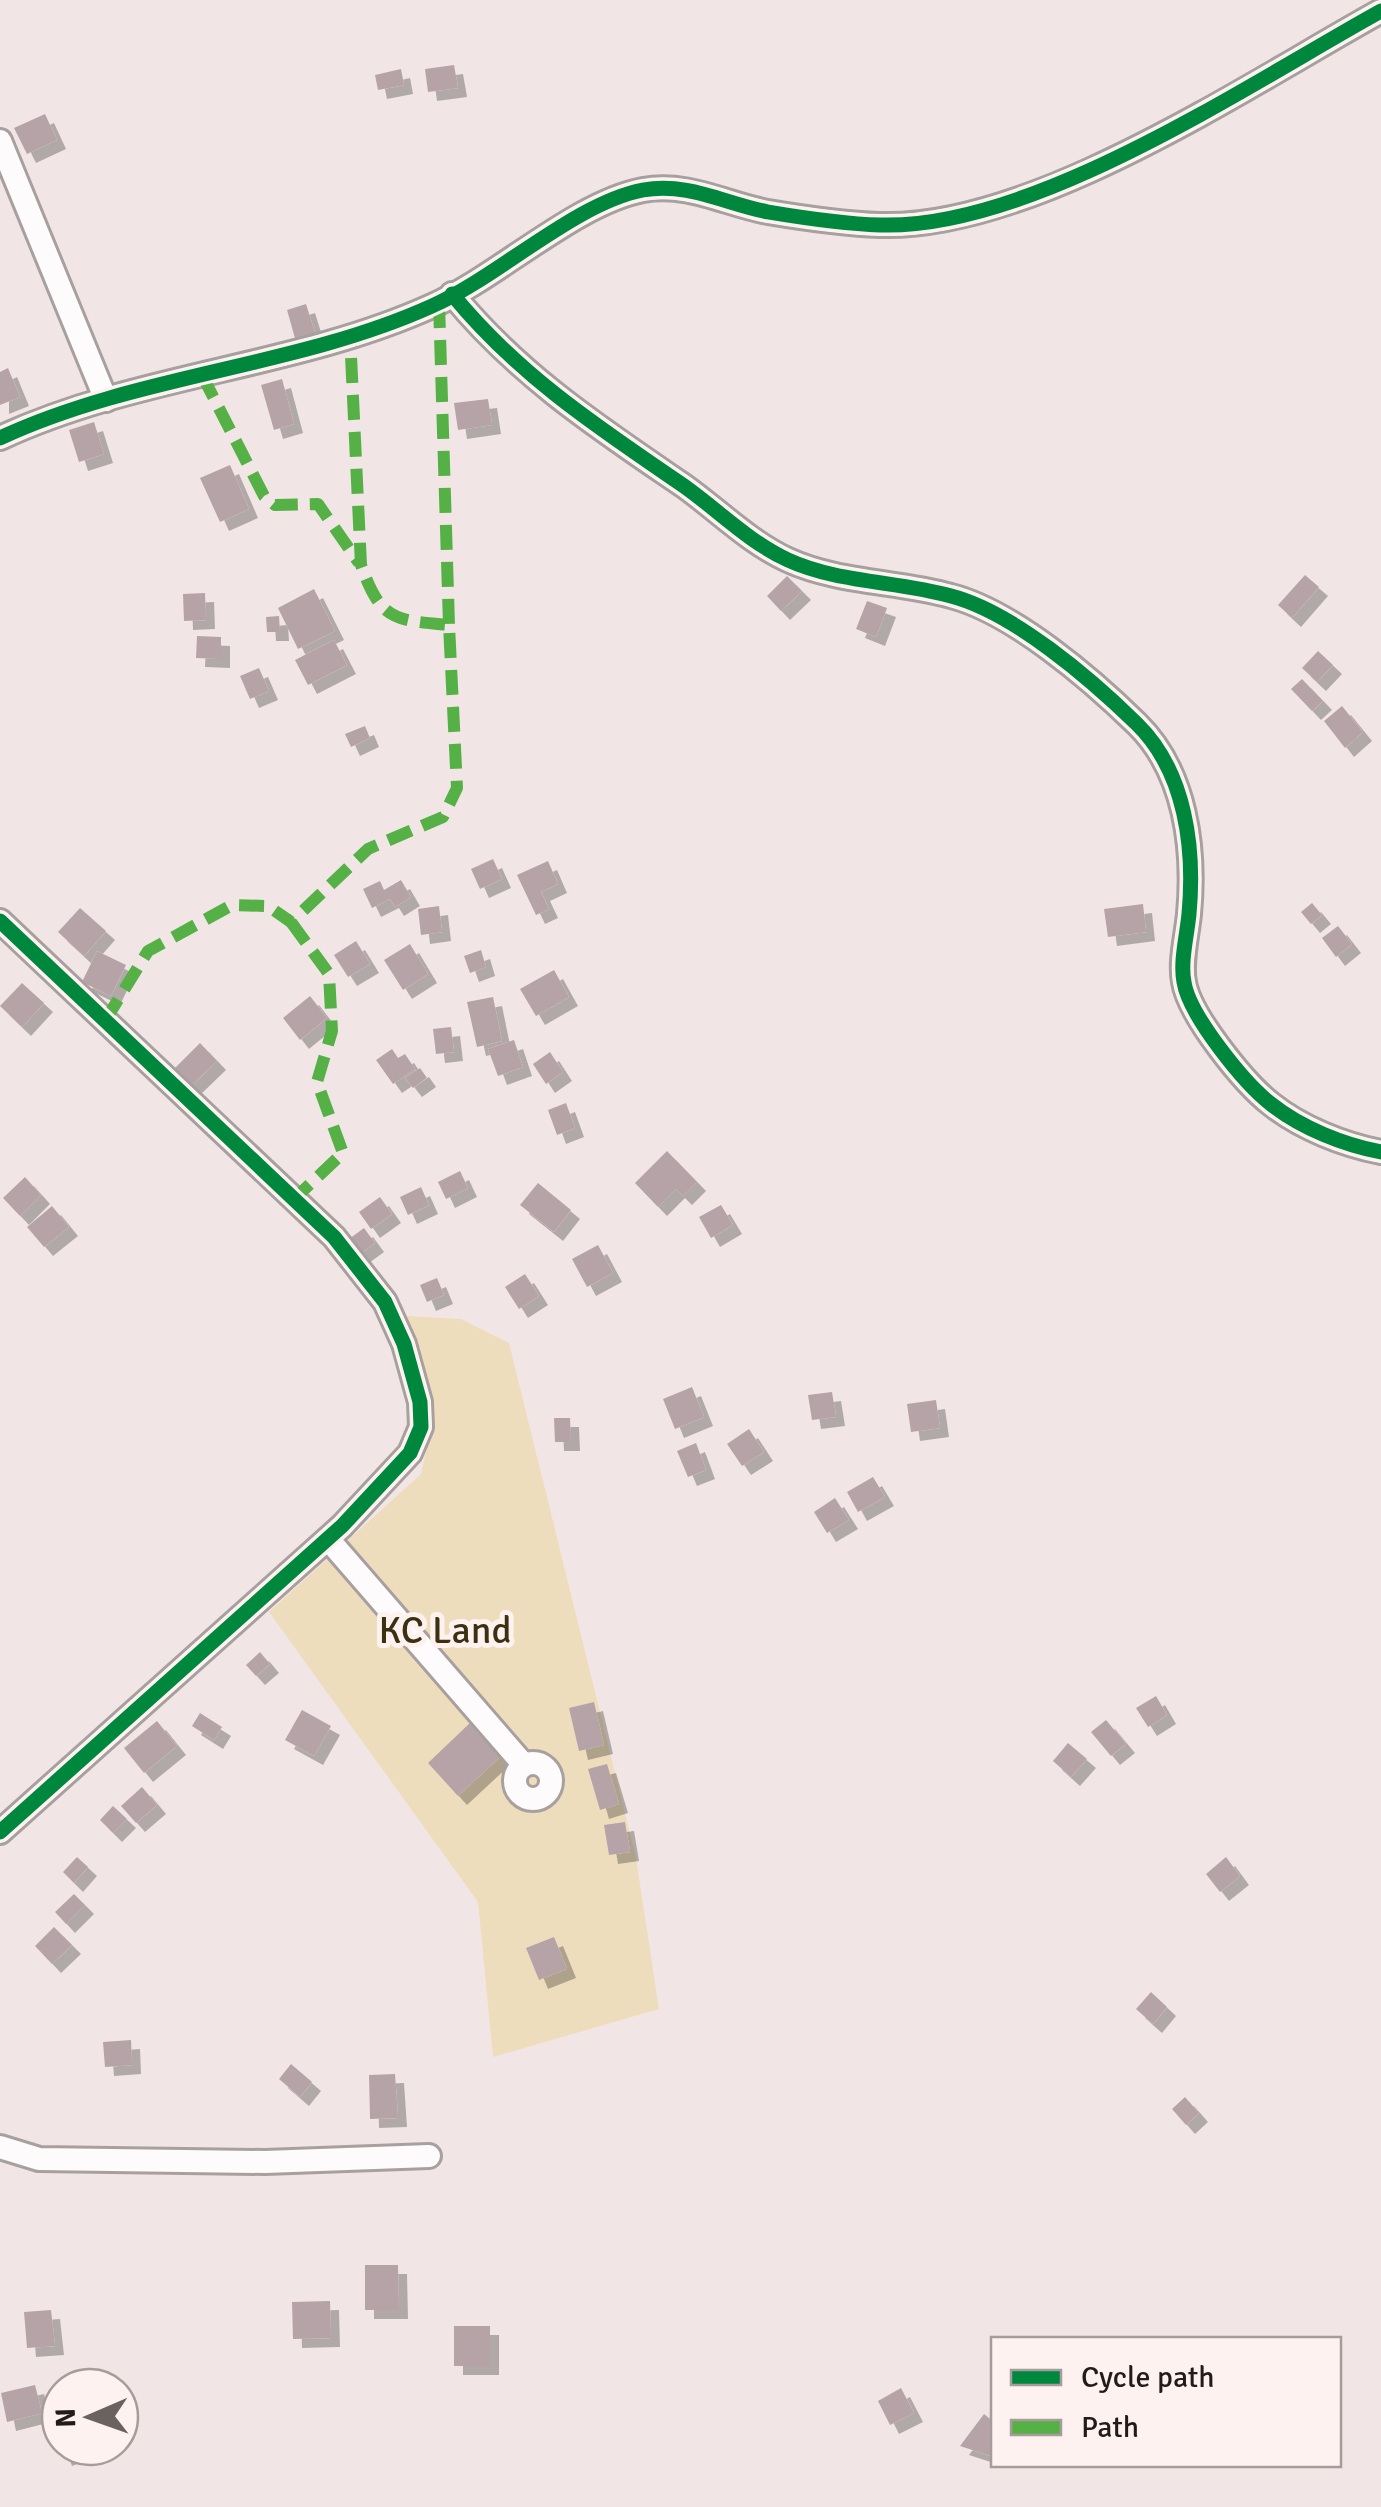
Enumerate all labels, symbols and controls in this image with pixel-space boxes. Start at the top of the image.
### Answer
park label: KC Land [378,1607,512,1654]
legend [991,2337,1341,2467]
text: Cycle path [1081,2359,1215,2396]
north arrow [40,2367,140,2467]
text: N [49,2408,83,2428]
text: Path [1081,2409,1139,2446]

